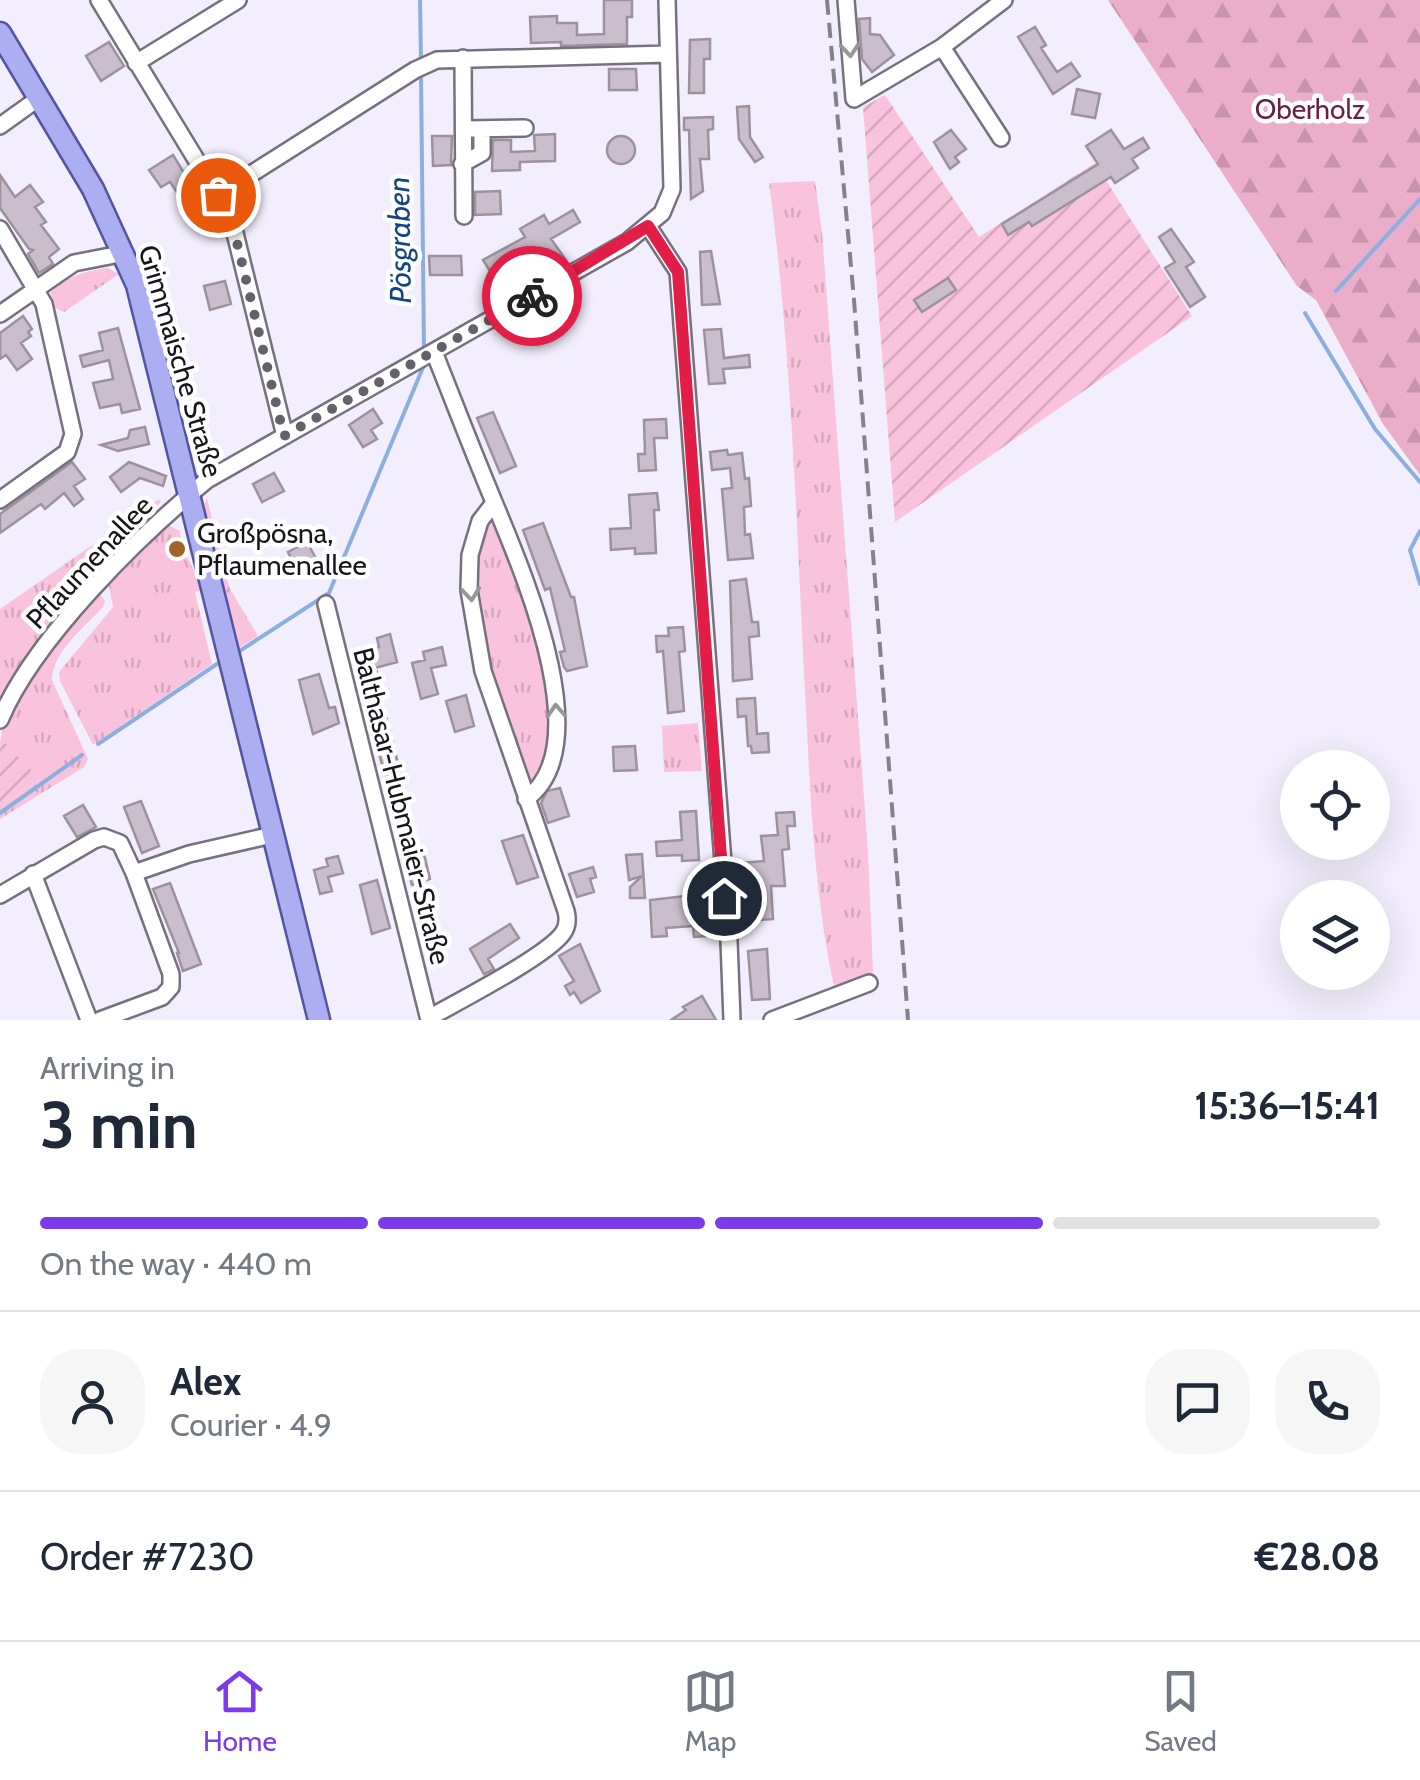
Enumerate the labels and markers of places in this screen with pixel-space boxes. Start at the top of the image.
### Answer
pin [176,153,261,238]
place label: Großpösna, Pflaumenallee [197,516,367,582]
marker: Großpösna, Pflaumenallee [166,538,188,560]
pin [682,856,767,941]

